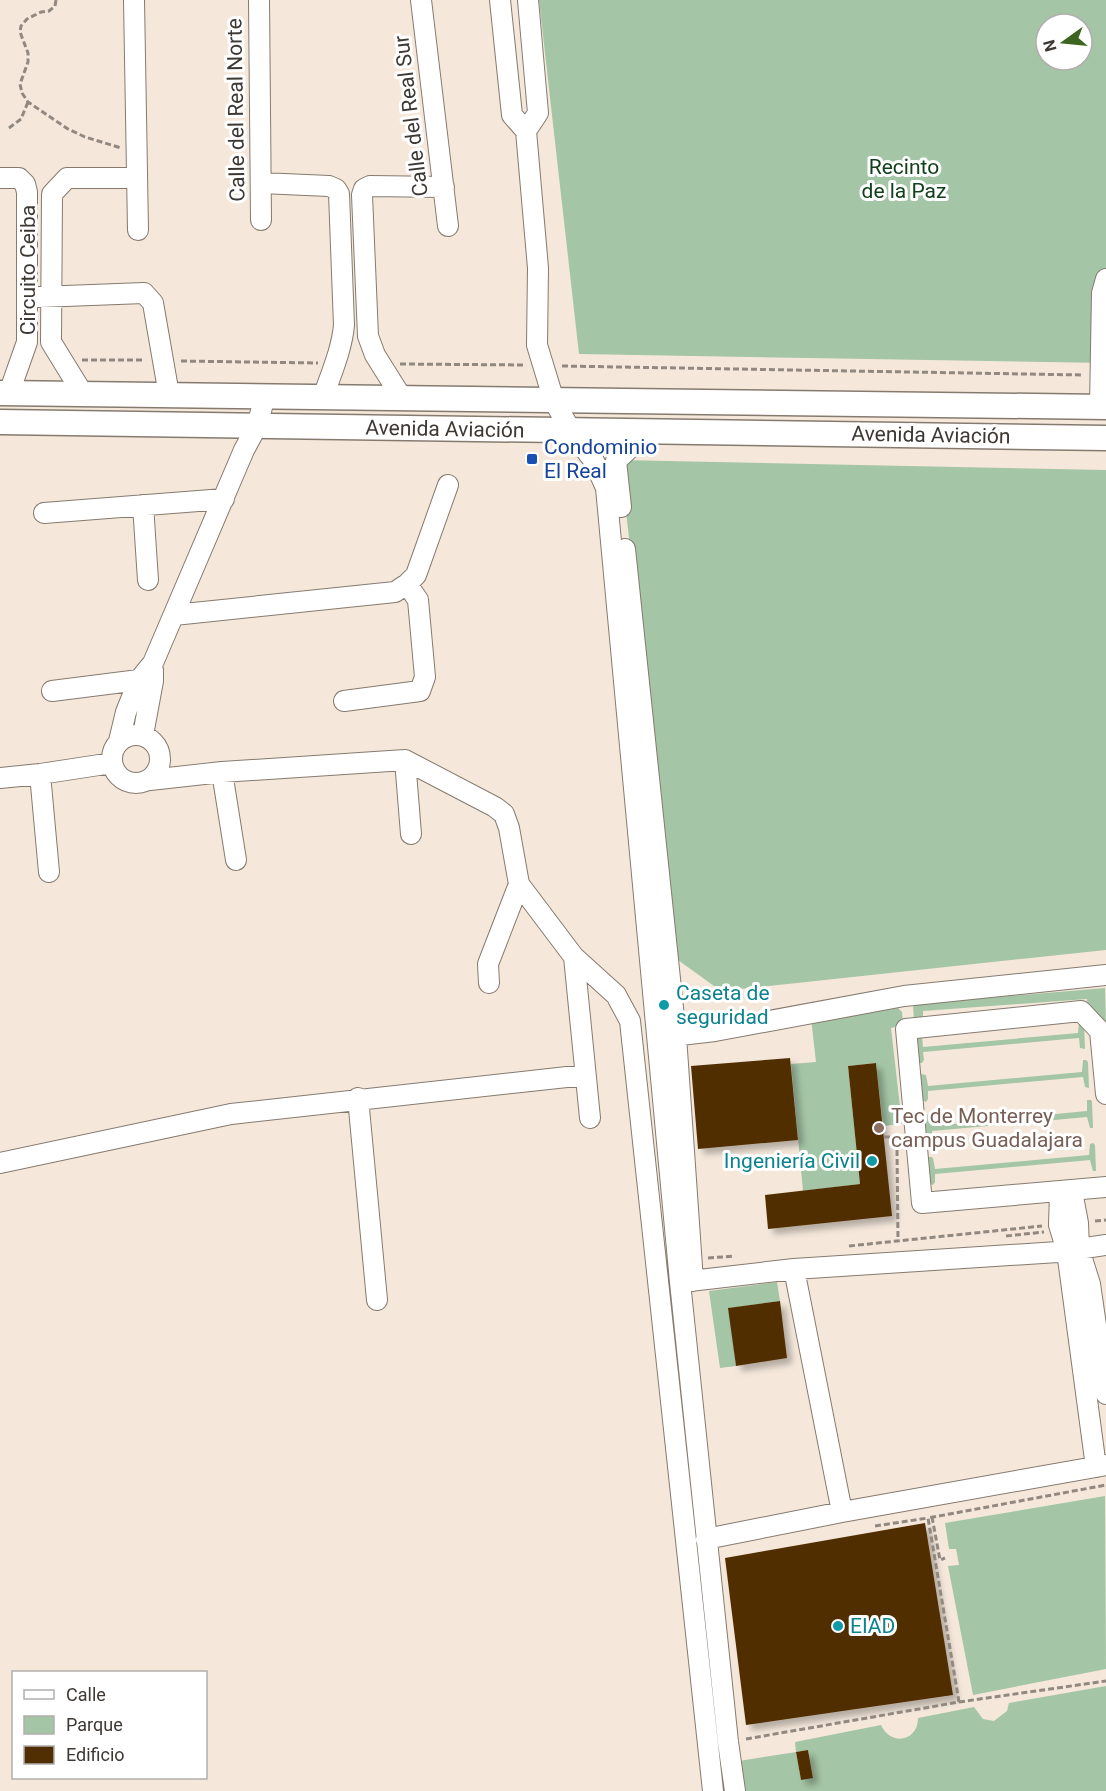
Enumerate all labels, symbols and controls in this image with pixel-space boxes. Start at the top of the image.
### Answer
north arrow [1034,12,1094,72]
street label: Calle del Real Norte [222,18,250,202]
street label: Calle del Real Sur [389,34,433,198]
text: N [1039,38,1061,54]
park label: Recinto de la Paz [862,155,946,203]
street label: Circuito Ceiba [16,205,40,335]
street label: Avenida Aviación [365,416,525,442]
street label: Avenida Aviación [851,422,1011,448]
place label: Condominio El Real [544,435,657,483]
marker: Condominio El Real [525,452,539,466]
place label: Caseta de seguridad [676,981,770,1029]
marker: Caseta de seguridad [657,998,671,1012]
place label: Tec de Monterrey campus Guadalajara [891,1104,1083,1152]
marker: Tec de Monterrey campus Guadalajara [872,1121,886,1135]
place label: Ingeniería Civil [724,1149,860,1173]
marker: Ingeniería Civil [865,1154,879,1168]
place label: EIAD [850,1614,895,1638]
marker: EIAD [831,1619,845,1633]
legend [12,1671,207,1779]
text: Calle [66,1684,106,1705]
text: Parque [66,1714,123,1735]
text: Edificio [66,1744,125,1765]

